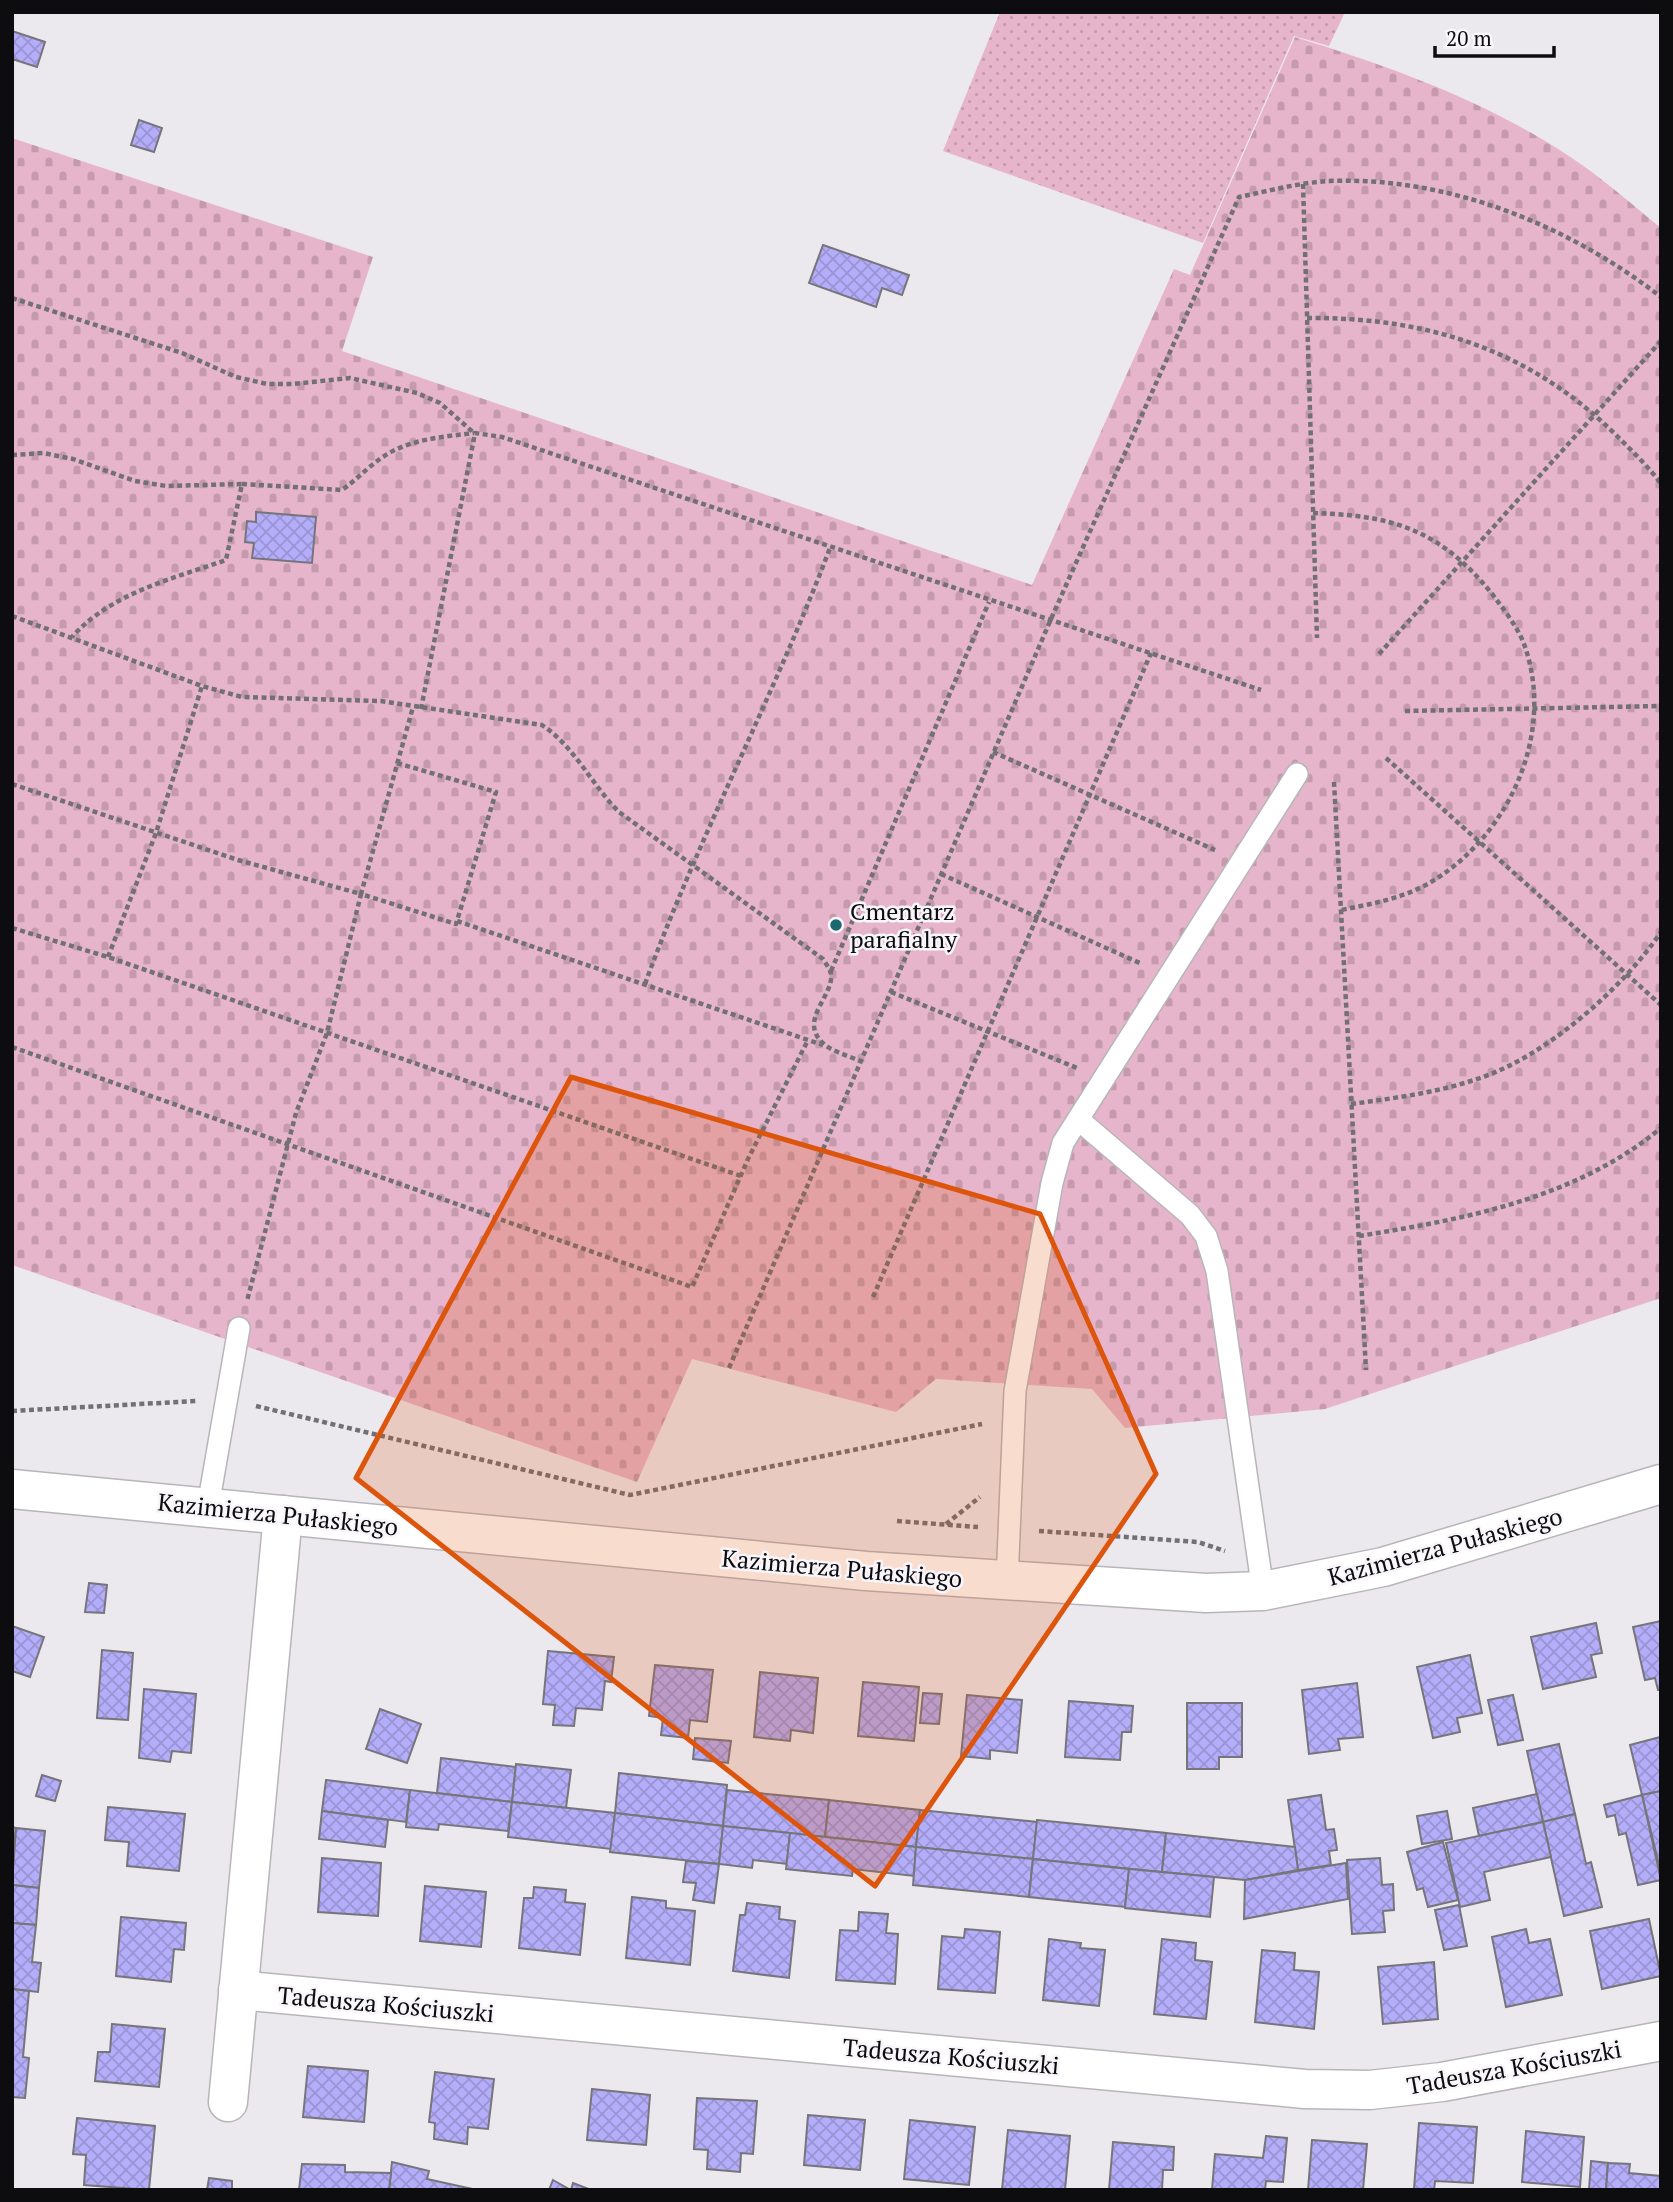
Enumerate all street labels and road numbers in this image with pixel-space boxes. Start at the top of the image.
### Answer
street label: Kazimierza Pułaskiego [156,1485,400,1543]
street label: Kazimierza Pułaskiego [1324,1499,1566,1593]
street label: Kazimierza Pułaskiego [720,1542,964,1594]
street label: Tadeusza Kościuszki [276,1979,496,2029]
street label: Tadeusza Kościuszki [841,2031,1061,2081]
street label: Tadeusza Kościuszki [1404,2032,1624,2102]

